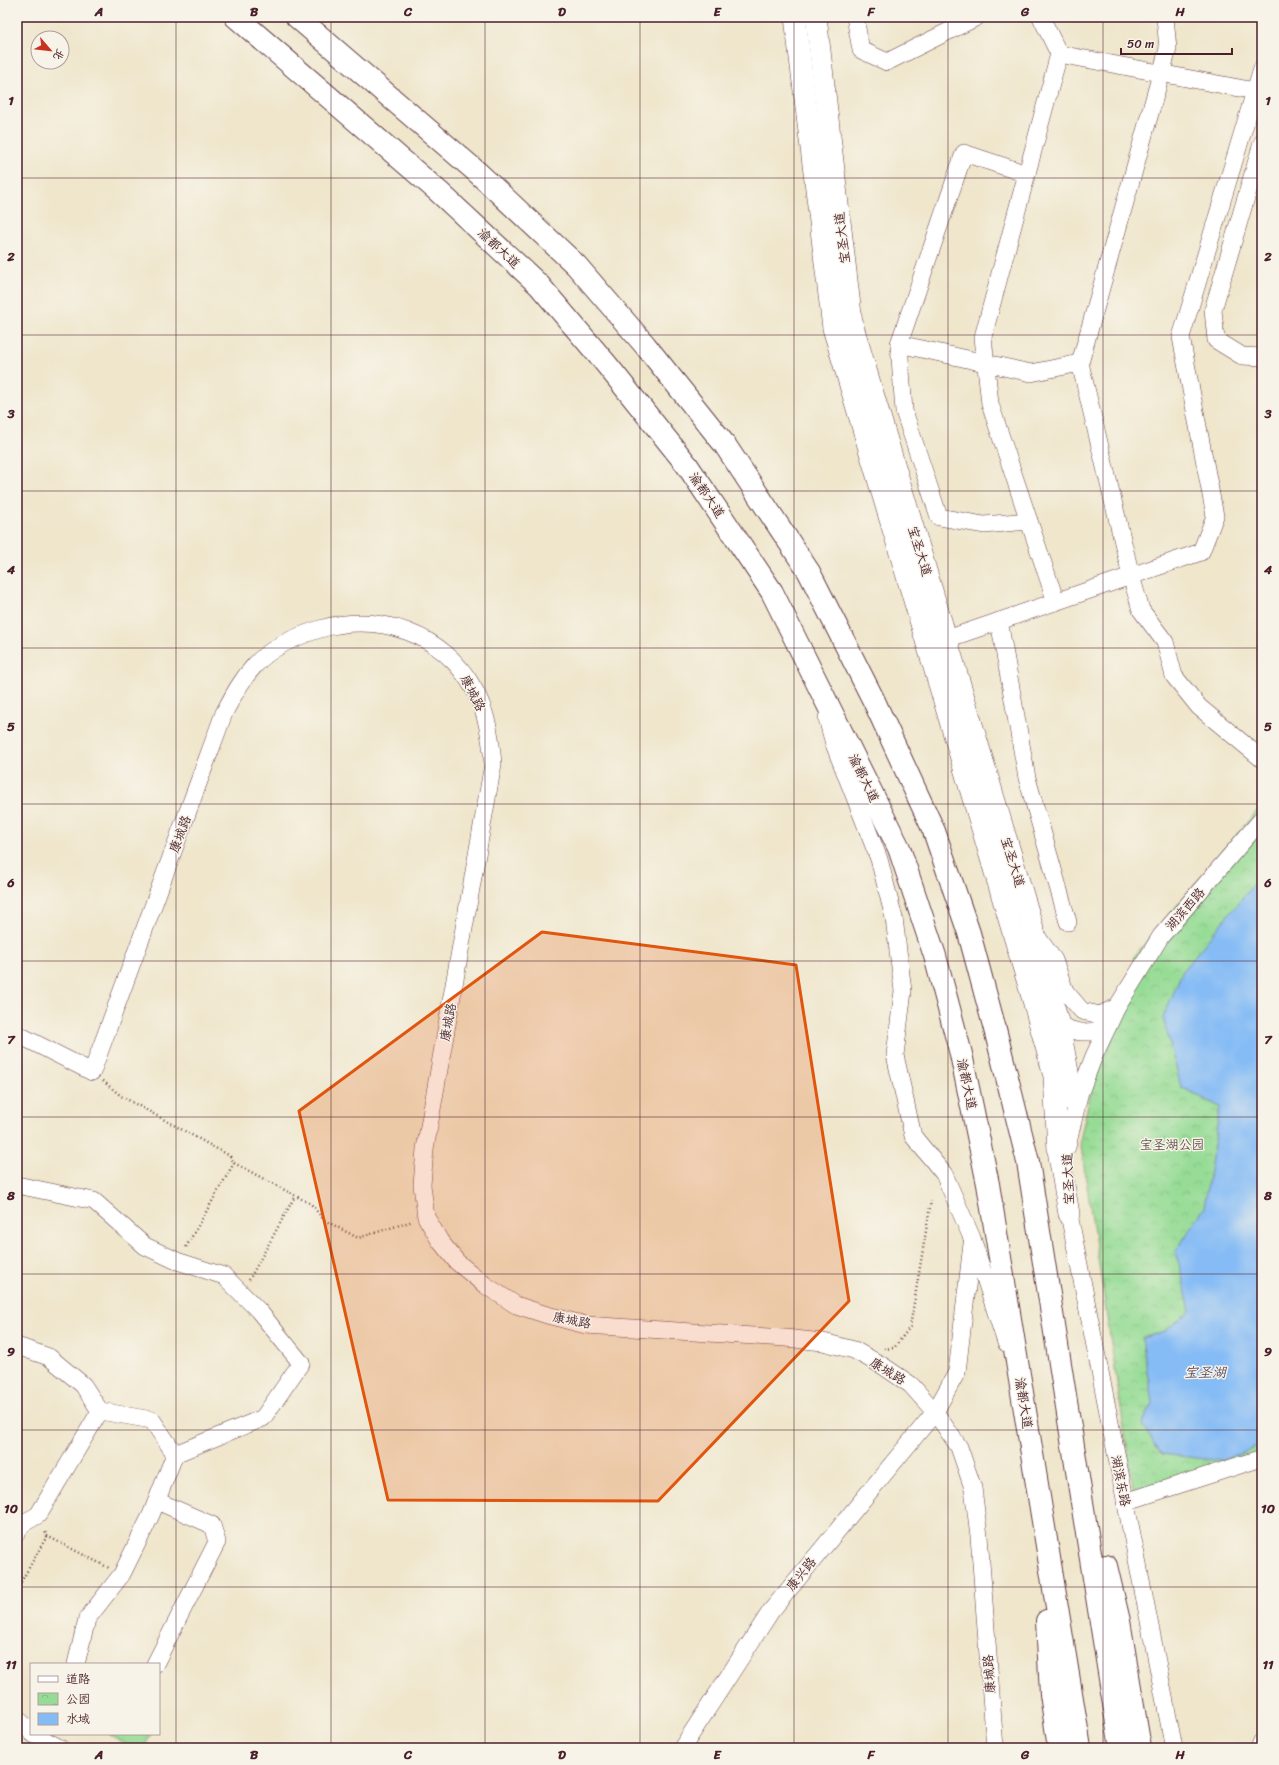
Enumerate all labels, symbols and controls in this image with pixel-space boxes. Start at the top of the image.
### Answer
text: A [94,0,103,23]
text: B [250,0,259,23]
text: C [403,0,413,23]
text: D [558,0,566,23]
text: E [713,0,722,23]
text: F [866,0,875,23]
text: G [1020,0,1030,23]
text: H [1174,0,1185,23]
north arrow [30,30,70,70]
scale bar [1121,30,1232,56]
text: 50 m [1127,33,1154,55]
text: 北 [47,45,69,64]
text: 1 [8,89,14,112]
text: 1 [1265,89,1271,112]
street label: 宝圣大道 [827,211,857,265]
street label: 渝都大道 [472,222,526,274]
text: 2 [6,245,15,268]
text: 2 [1263,245,1272,268]
text: 3 [6,402,15,425]
text: 3 [1263,402,1272,425]
street label: 渝都大道 [683,467,731,523]
street label: 宝圣大道 [901,523,939,579]
text: 4 [6,558,16,581]
text: 4 [1263,558,1273,581]
street label: 康城路 [454,670,492,716]
text: 5 [7,715,15,738]
text: 5 [1264,715,1272,738]
street label: 渝都大道 [842,750,886,806]
street label: 康城路 [163,812,197,856]
street label: 宝圣大道 [994,834,1032,890]
text: 6 [6,871,15,894]
text: 6 [1263,871,1272,894]
street label: 湖滨西路 [1159,882,1211,936]
street label: 康城路 [433,1001,463,1043]
text: 7 [7,1028,16,1051]
text: 7 [1264,1028,1273,1051]
street label: 渝都大道 [950,1056,984,1112]
park label: 宝圣湖公园 [1139,1133,1205,1156]
street label: 宝圣大道 [1056,1153,1080,1205]
text: 8 [6,1184,15,1207]
text: 8 [1263,1184,1272,1207]
street label: 康城路 [551,1305,593,1335]
text: 9 [7,1340,15,1363]
text: 9 [1264,1340,1272,1363]
street label: 康城路 [865,1351,911,1391]
water label: 宝圣湖 [1184,1360,1228,1385]
street label: 渝都大道 [1009,1376,1039,1430]
street label: 湖滨东路 [1105,1453,1137,1509]
text: 10 [4,1497,18,1520]
text: 10 [1261,1497,1275,1520]
street label: 康兴路 [780,1552,822,1596]
text: 11 [5,1653,17,1676]
text: 11 [1262,1653,1274,1676]
street label: 康城路 [976,1654,1002,1694]
legend [30,1663,160,1735]
text: 道路 [66,1668,90,1690]
text: 公园 [66,1688,90,1710]
text: 水域 [66,1708,90,1730]
text: A [94,1743,103,1765]
text: B [250,1743,259,1765]
text: C [403,1743,413,1765]
text: D [558,1743,566,1765]
text: E [713,1743,722,1765]
text: F [866,1743,875,1765]
text: G [1020,1743,1030,1765]
text: H [1174,1743,1185,1765]

